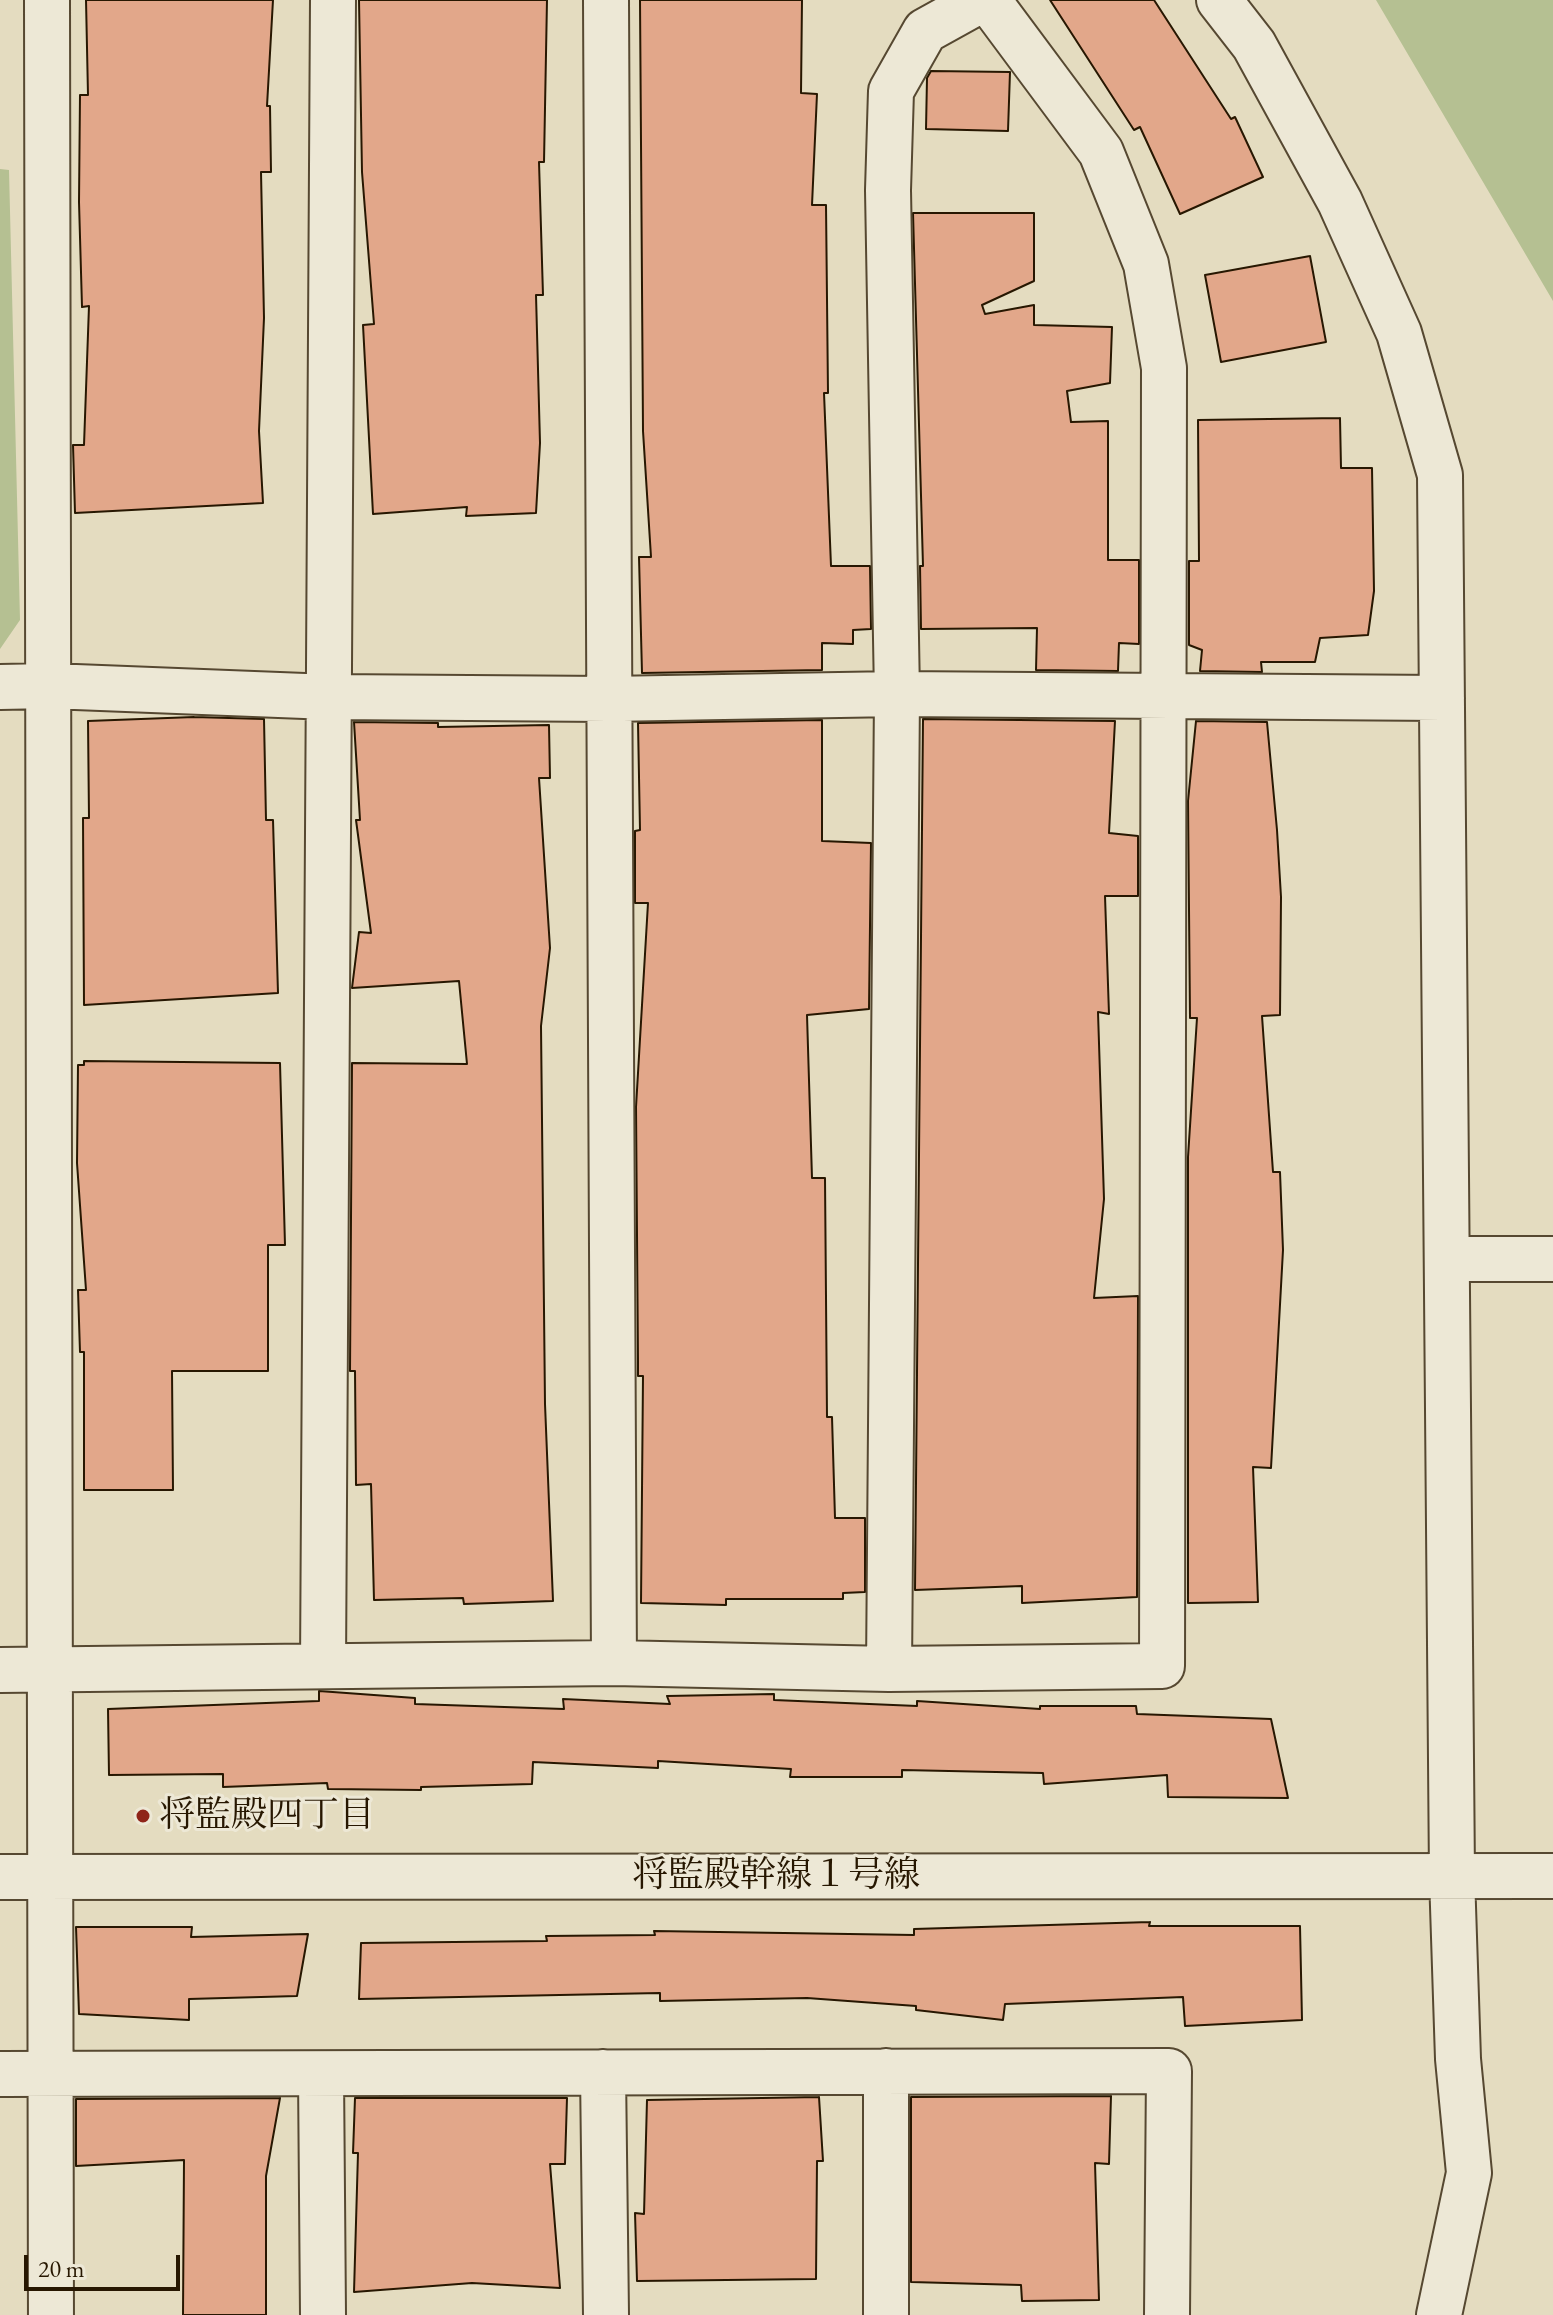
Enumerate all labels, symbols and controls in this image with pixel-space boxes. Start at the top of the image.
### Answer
place label: 将監殿四丁目 [159,1794,375,1838]
marker: 将監殿四丁目 [134,1807,152,1825]
street label: 将監殿幹線１号線 [632,1854,920,1898]
scale bar [28,2239,184,2289]
text: 20 m [38,2253,85,2284]

